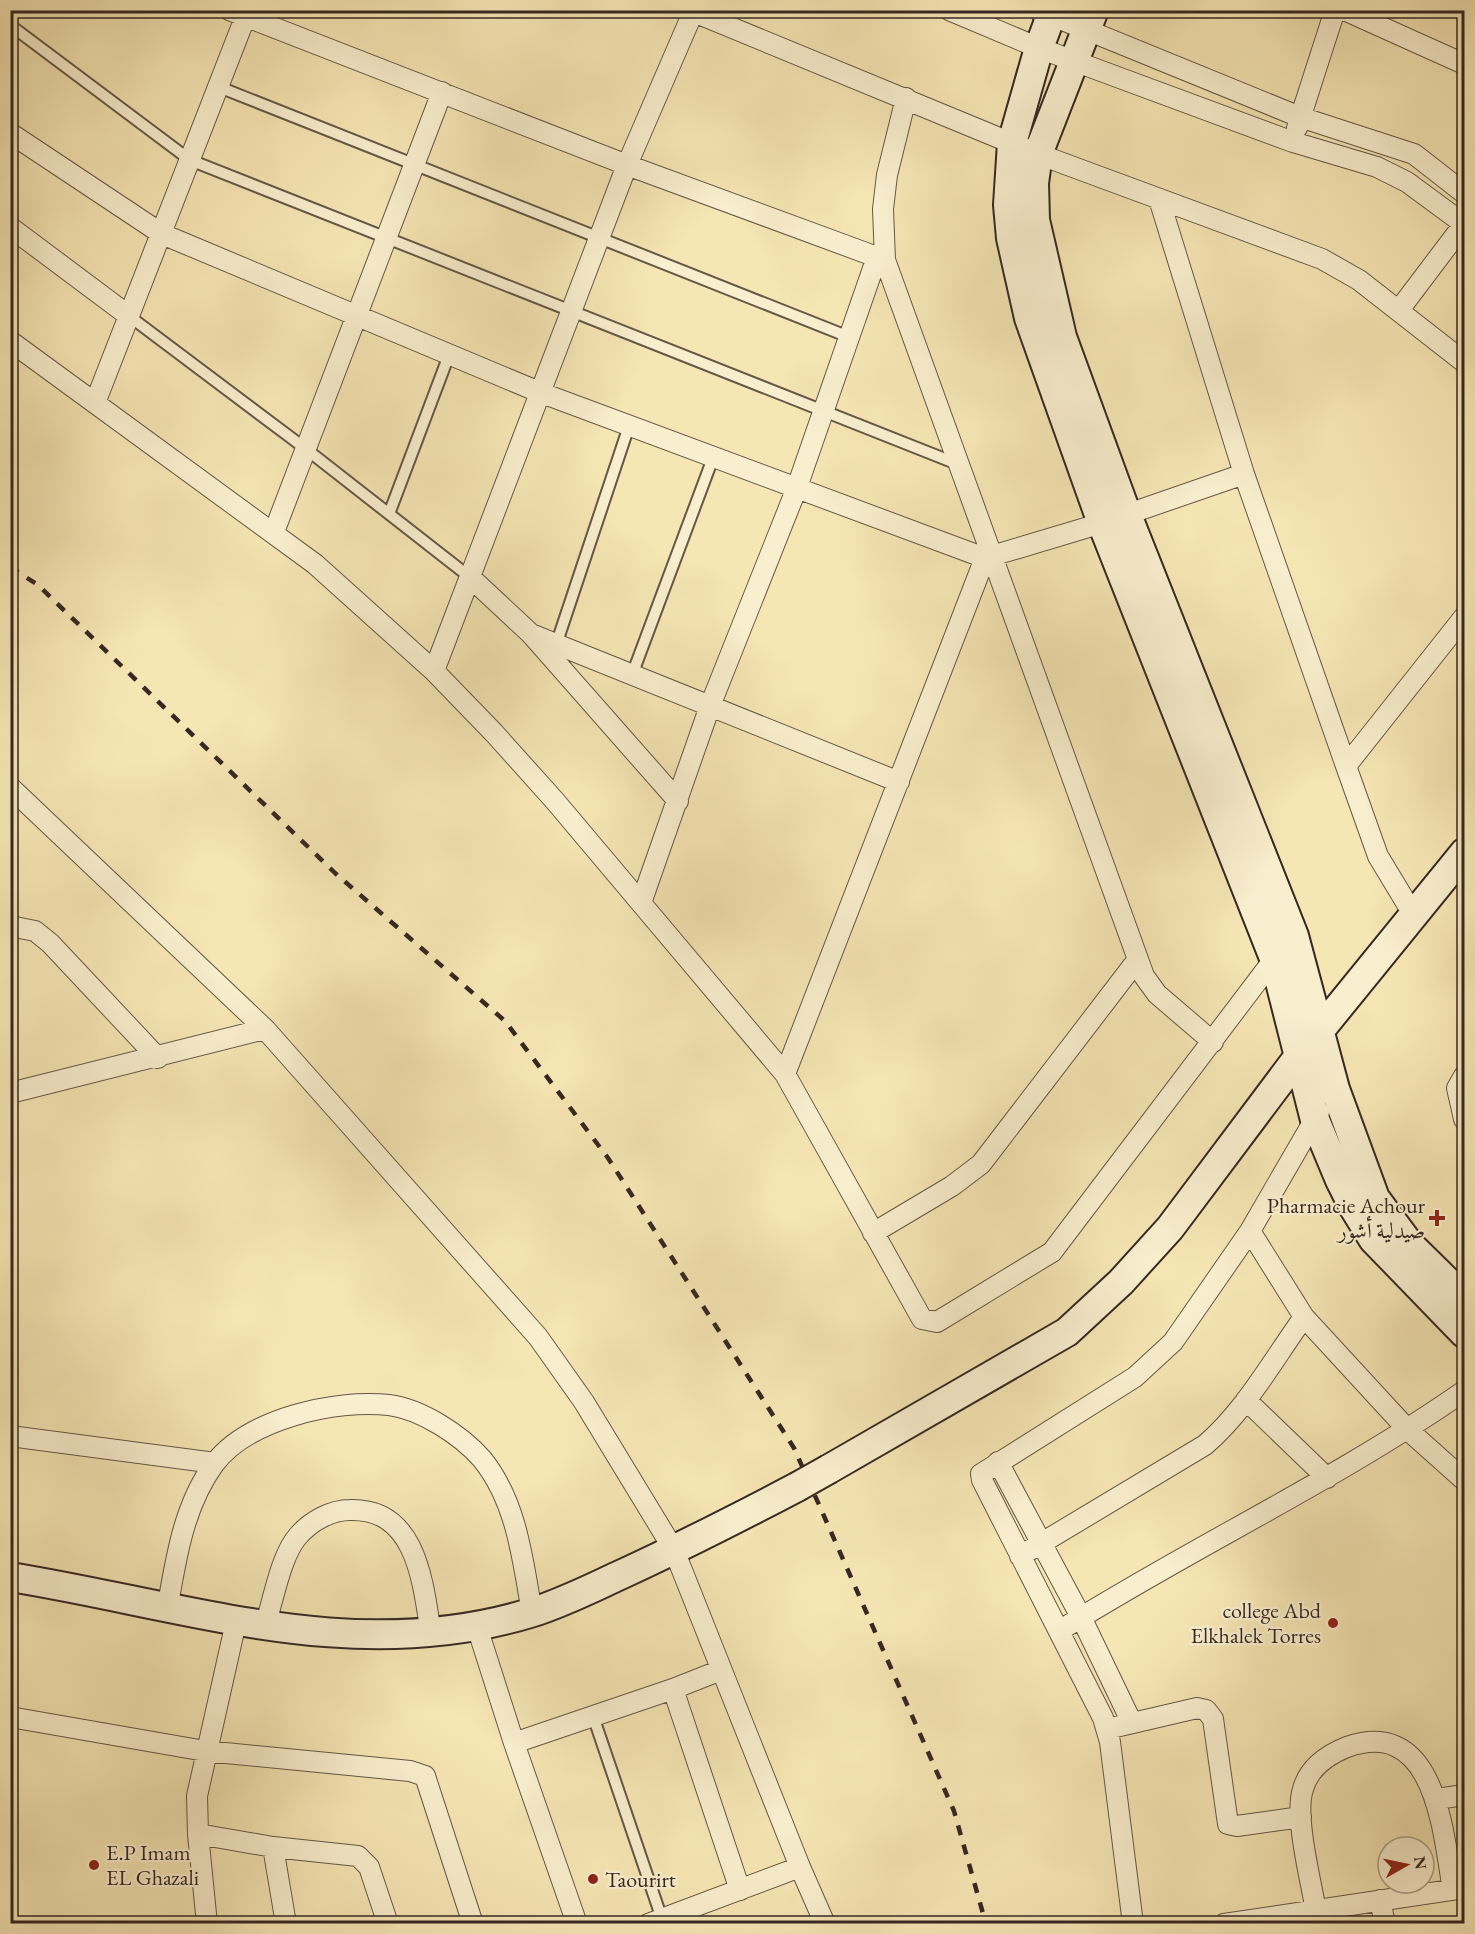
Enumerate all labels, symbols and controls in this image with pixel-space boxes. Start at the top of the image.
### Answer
place label: Pharmacie Achour صيدلية أشور [1267,1191,1426,1245]
marker: Pharmacie Achour صيدلية أشور [1430,1211,1444,1225]
place label: college Abd Elkhalek Torres [1191,1596,1322,1650]
marker: college Abd Elkhalek Torres [1326,1616,1340,1630]
north arrow [1376,1835,1436,1895]
place label: E.P Imam EL Ghazali [106,1838,199,1892]
text: N [1409,1855,1432,1871]
marker: E.P Imam EL Ghazali [87,1858,101,1872]
place label: Taourirt [605,1865,676,1894]
marker: Taourirt [586,1872,600,1886]

